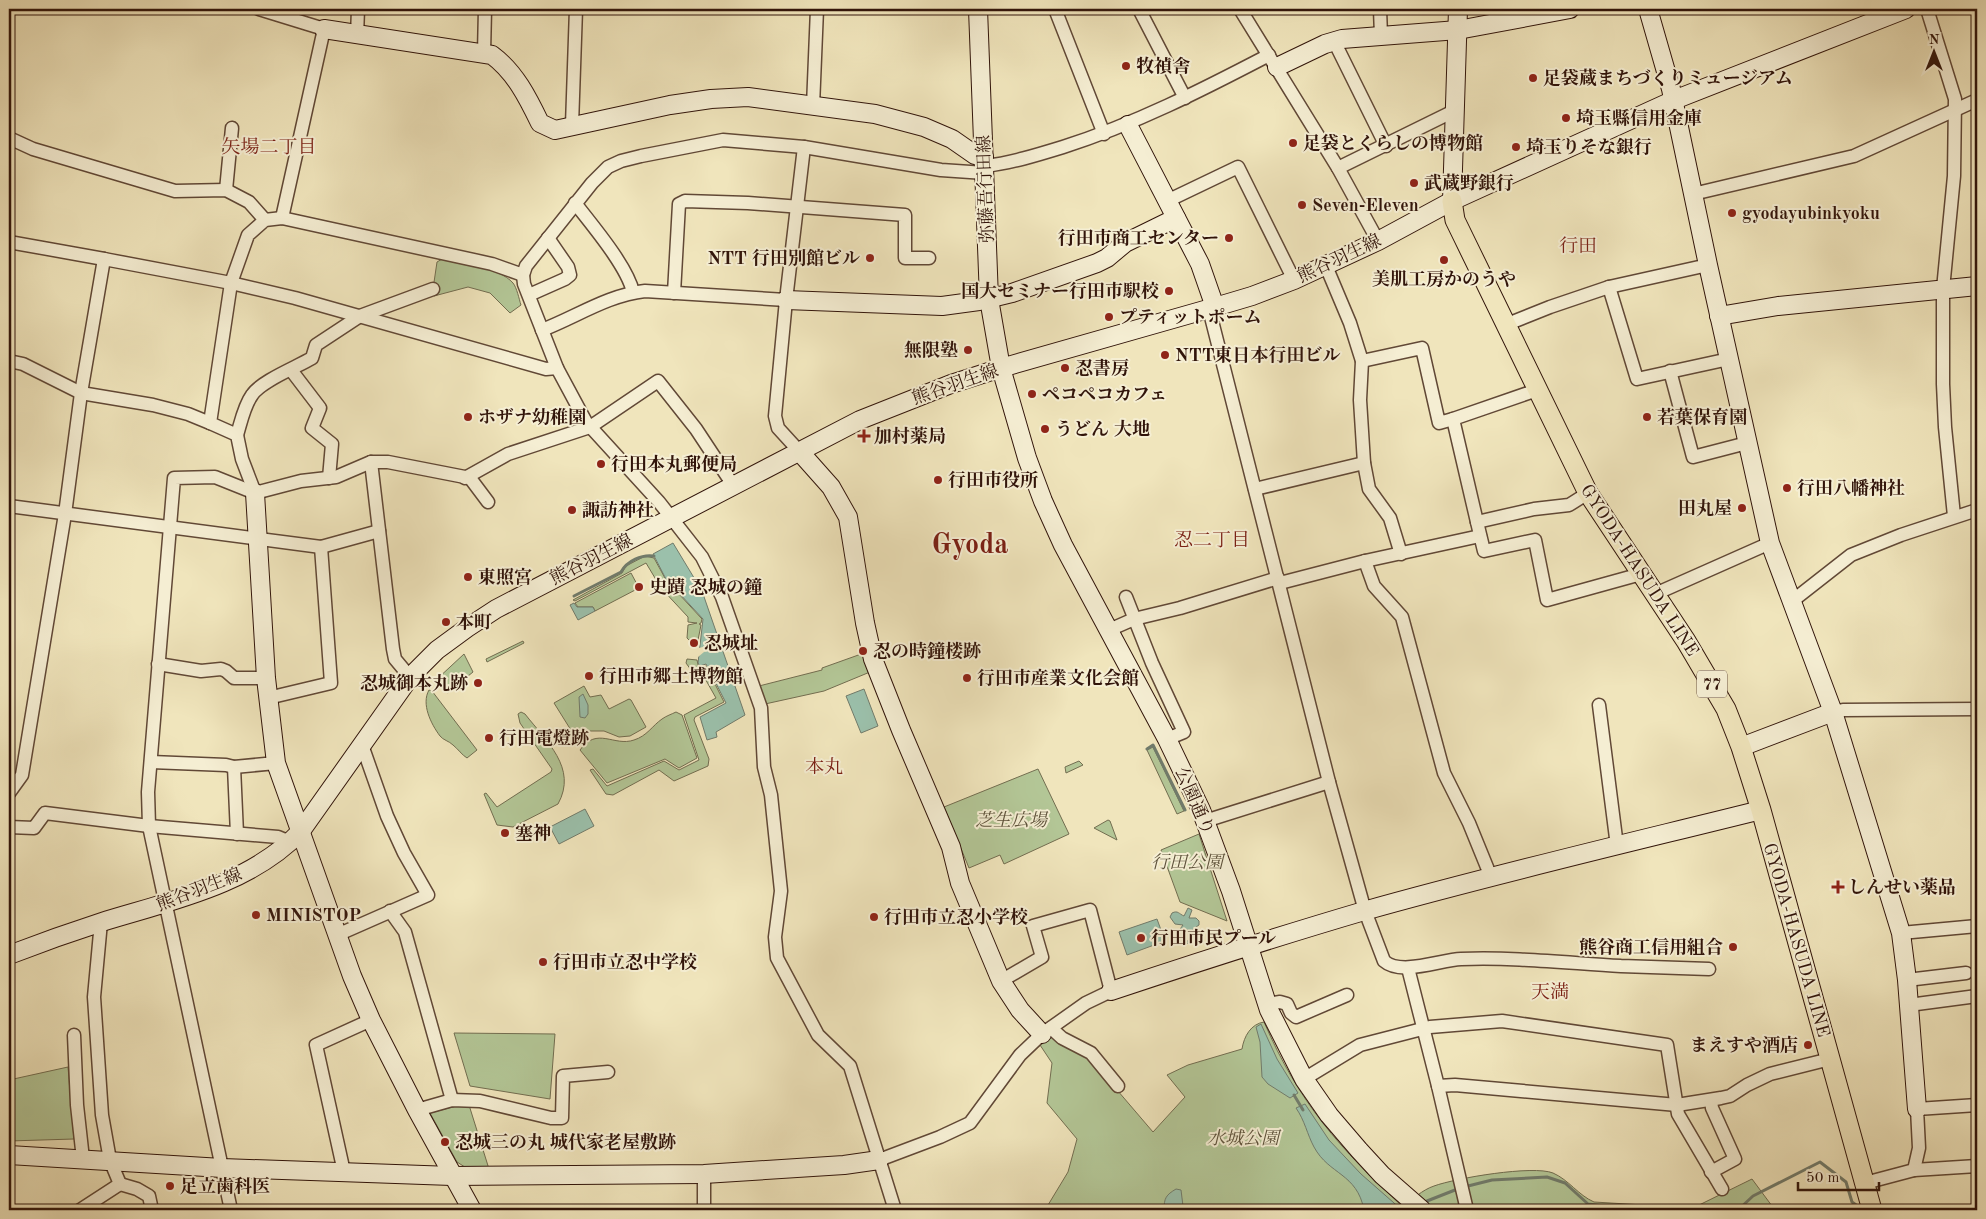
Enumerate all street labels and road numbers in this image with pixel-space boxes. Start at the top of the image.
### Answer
street label: 弥藤吾行田線 [973,135,997,243]
street label: 熊谷羽生線 [1294,230,1384,286]
street label: 熊谷羽生線 [909,360,1001,408]
street label: GYODA-HASUDA LINE [1577,481,1701,660]
street label: 熊谷羽生線 [546,530,636,588]
road number: 77 [1697,671,1727,698]
street label: 公園通り [1171,764,1218,838]
street label: GYODA-HASUDA LINE [1760,841,1832,1039]
street label: 熊谷羽生線 [153,864,245,914]

